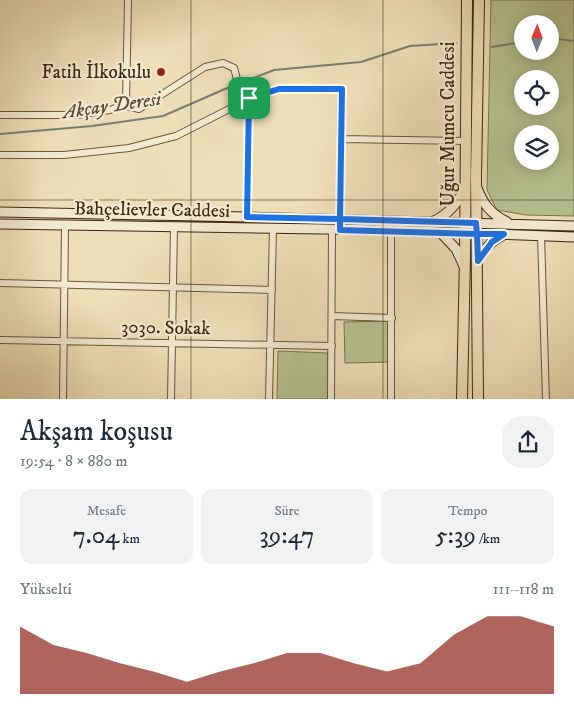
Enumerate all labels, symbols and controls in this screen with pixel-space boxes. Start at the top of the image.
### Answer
north arrow [514,15,559,60]
map controls [514,15,559,170]
street label: Uğur Mumcu Caddesi [437,41,460,206]
place label: Fatih İlkokulu [42,60,151,84]
marker: Fatih İlkokulu [155,66,167,78]
button: locate [514,70,559,115]
pin [228,77,270,119]
icon: arrive [235,84,263,112]
water label: Akçay Deresi [59,86,165,126]
button: layers [514,125,559,170]
street label: Bahçelievler Caddesi [74,197,230,223]
street label: 3030. Sokak [121,316,211,340]
text: Akşam koşusu [20,414,173,449]
button: share [502,416,554,468]
text: 19:54 · 8 × 880 m [20,451,128,471]
text: Mesafe [87,502,126,520]
text: Süre [274,502,300,520]
text: Tempo [448,502,487,520]
text: 7.04 [73,520,119,551]
text: 39:47 [259,520,315,551]
text: 5:39 [435,520,476,551]
text: km [119,530,140,548]
text: /km [476,530,500,548]
text: Yükselti [20,579,72,599]
text: 111–118 m [493,579,554,599]

